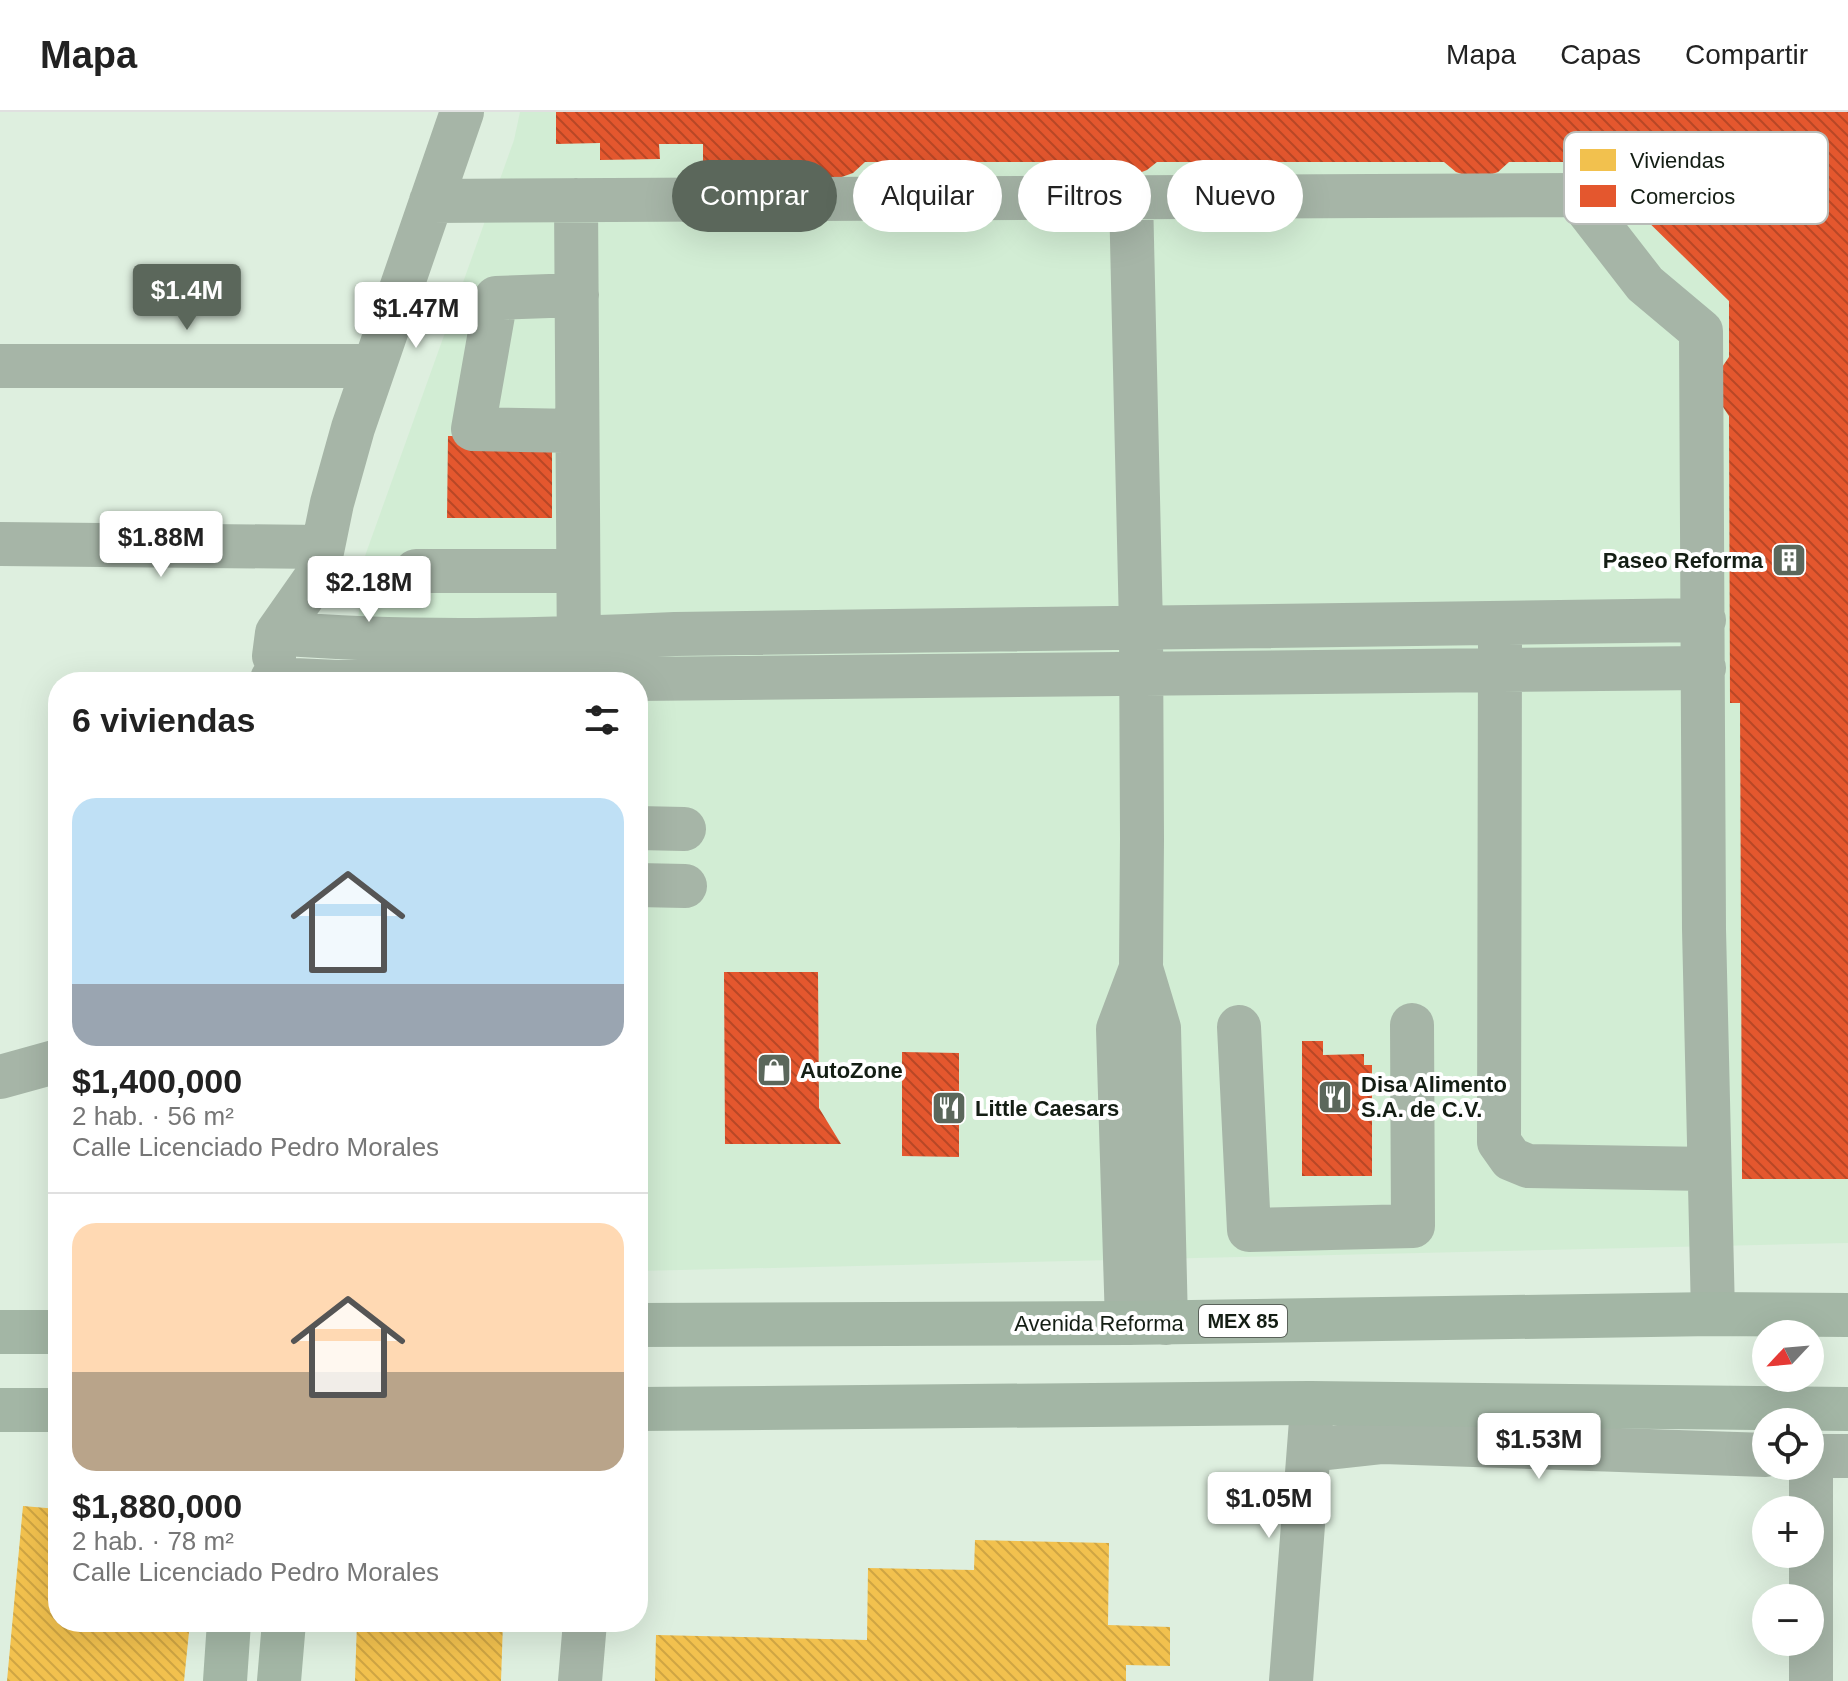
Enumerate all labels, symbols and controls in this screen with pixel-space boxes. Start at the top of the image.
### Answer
text: Mapa [40,34,137,76]
text: Mapa [1446,39,1516,70]
text: Capas [1560,39,1641,70]
text: Compartir [1685,39,1808,70]
legend [1564,132,1828,224]
text: Viviendas [1630,148,1725,173]
chip: Comprar [672,160,837,232]
chip: Alquilar [853,160,1002,232]
chip: Filtros [1018,160,1151,232]
chip: Nuevo [1167,160,1303,232]
text: Comercios [1630,184,1735,209]
pin: $1.4M [131,264,243,332]
text: $1.4M [151,275,223,305]
pin: $1.47M [351,282,481,350]
text: $1.47M [373,293,459,323]
pin: $1.88M [96,511,226,579]
text: $1.88M [118,522,204,552]
building icon: Paseo Reforma [1770,541,1808,579]
place label: Paseo Reforma [1603,548,1764,573]
pin: $2.18M [304,556,434,624]
text: $2.18M [326,567,412,597]
icon: filters [580,698,624,742]
text: 6 viviendas [72,701,255,739]
icon: home [276,850,420,994]
shop icon: AutoZone [755,1051,793,1089]
place label: AutoZone [800,1058,903,1083]
text: $1,400,000 [72,1062,242,1100]
place label: Disa Alimento S.A. de C.V. [1361,1072,1507,1122]
restaurant icon: Disa Alimento S.A. de C.V. [1316,1078,1354,1116]
restaurant icon: Little Caesars [930,1089,968,1127]
place label: Little Caesars [975,1096,1119,1121]
text: 2 hab. · 56 m² [72,1101,234,1131]
text: Calle Licenciado Pedro Morales [72,1132,439,1162]
icon: home [276,1275,420,1419]
road number: MEX 85 [1199,1305,1287,1337]
street label: Avenida Reforma [1014,1311,1185,1336]
north arrow [1752,1320,1824,1392]
map controls [1752,1320,1824,1656]
button: locate [1752,1408,1824,1480]
pin: $1.53M [1474,1413,1604,1481]
text: $1.53M [1496,1424,1582,1454]
pin: $1.05M [1204,1472,1334,1540]
text: $1.05M [1226,1483,1312,1513]
text: $1,880,000 [72,1487,242,1525]
button: + [1752,1496,1824,1568]
text: 2 hab. · 78 m² [72,1526,234,1556]
text: Calle Licenciado Pedro Morales [72,1557,439,1587]
button: − [1752,1584,1824,1656]

